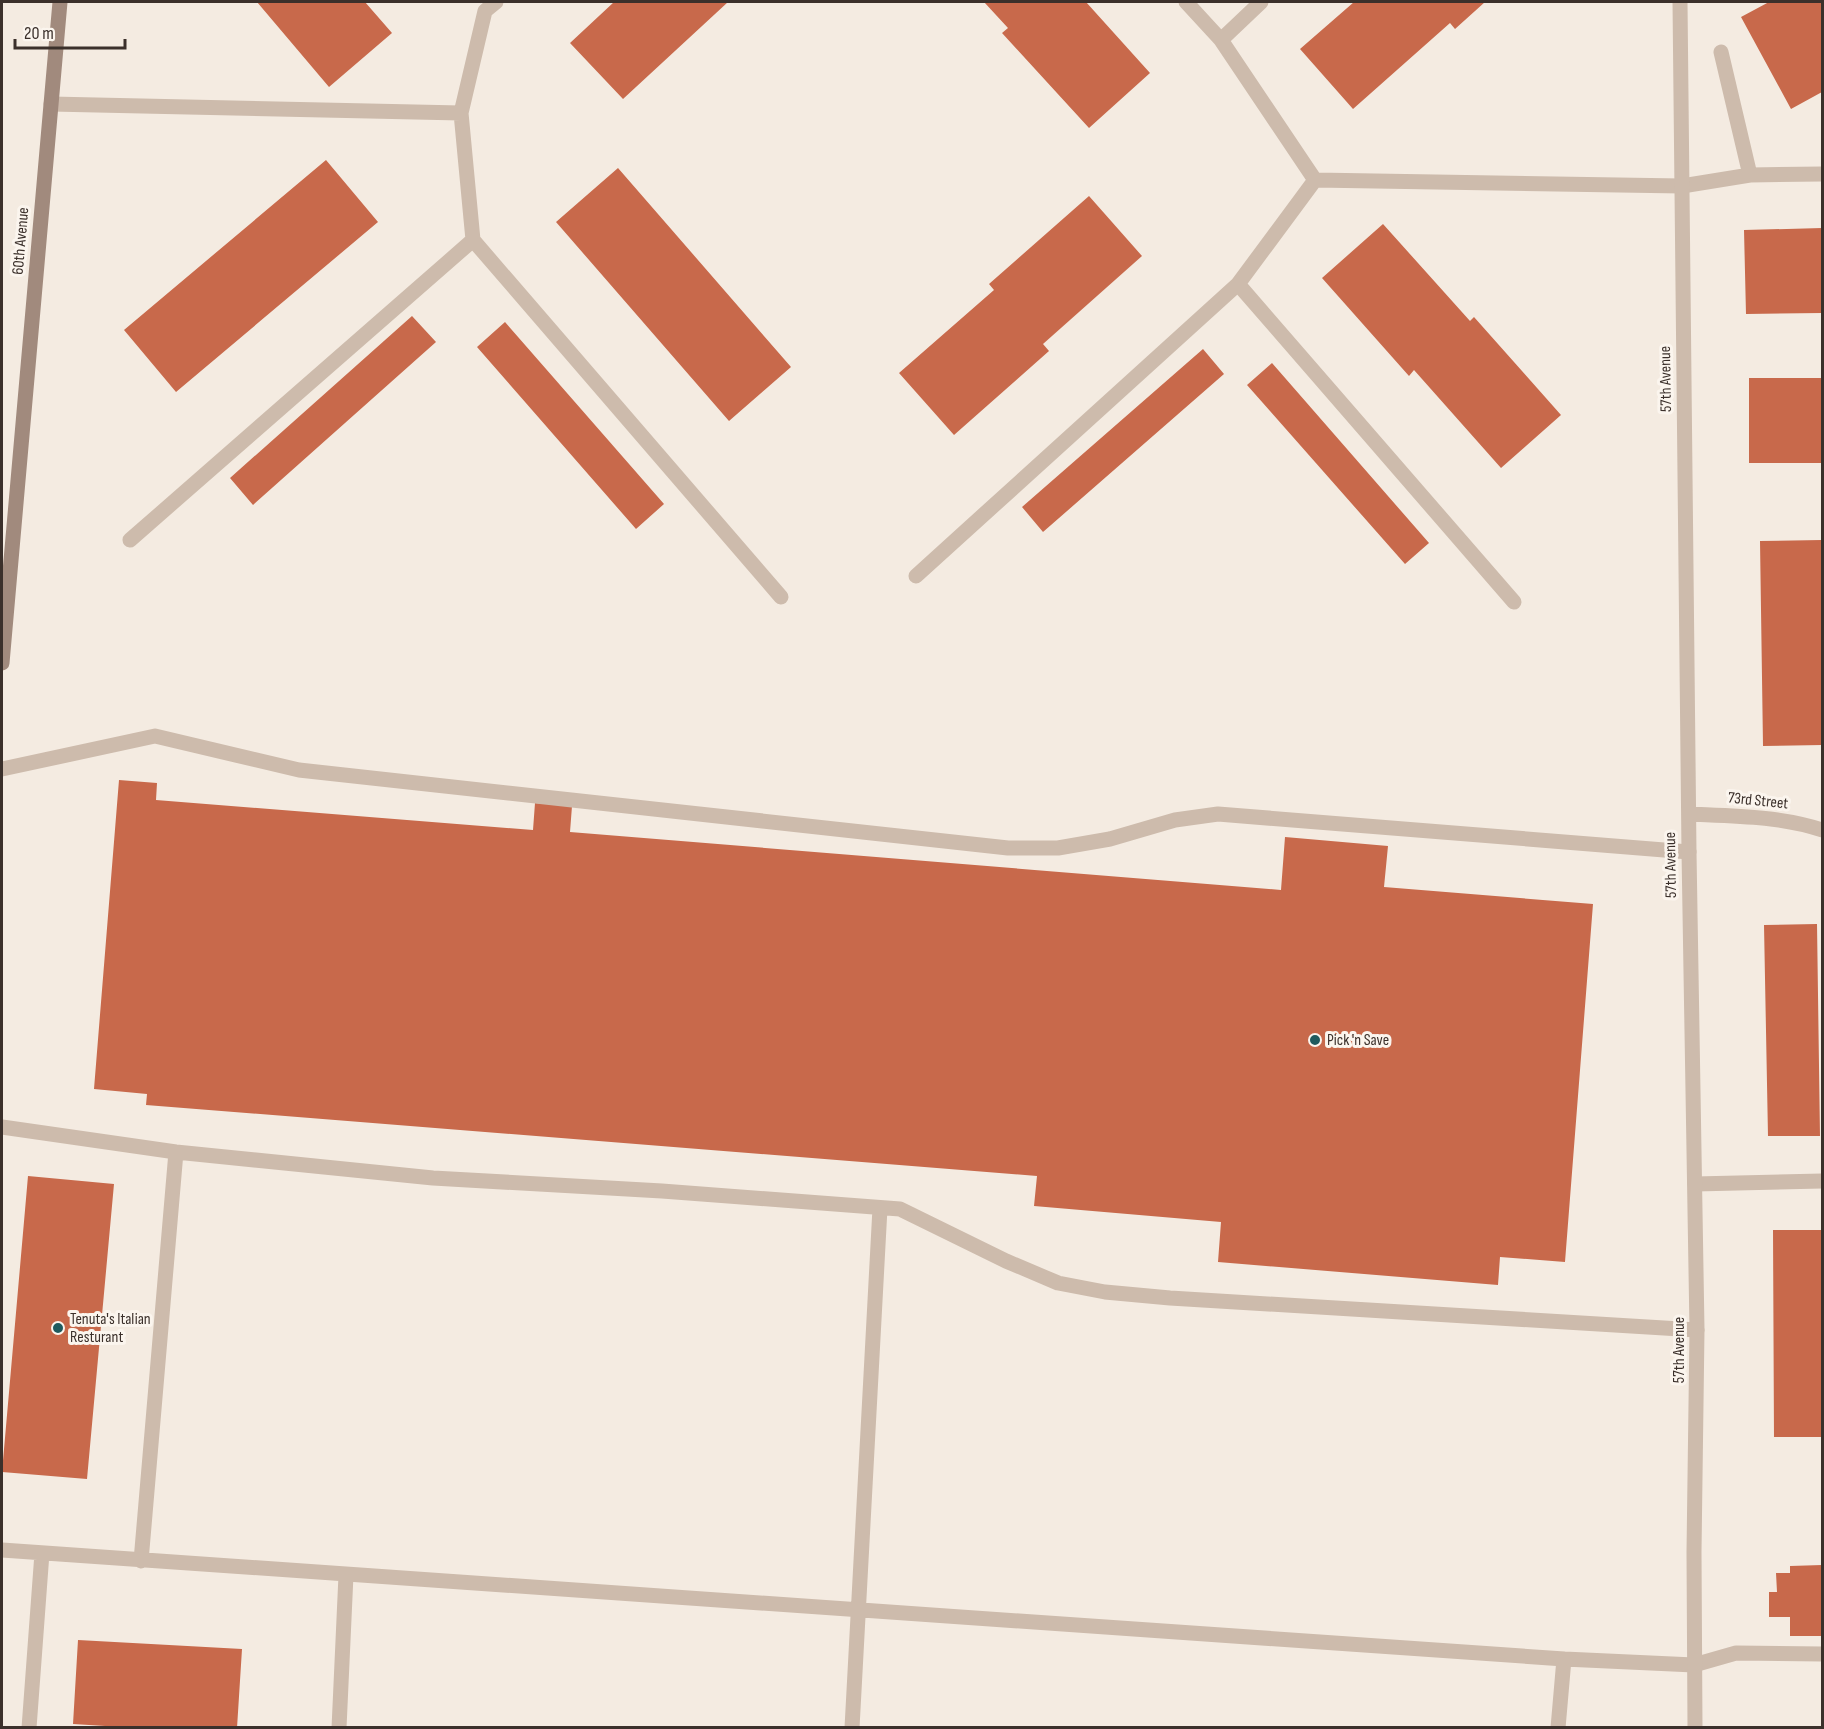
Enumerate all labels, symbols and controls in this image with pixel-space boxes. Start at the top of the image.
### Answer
scale bar [15,12,124,50]
text: 20 m [24,23,54,44]
street label: 60th Avenue [9,207,33,275]
street label: 57th Avenue [1656,346,1676,412]
street label: 73rd Street [1727,788,1789,814]
street label: 57th Avenue [1661,832,1681,898]
place label: Pick 'n Save [1327,1031,1389,1050]
marker: Pick 'n Save [1308,1033,1322,1047]
place label: Tenuta's Italian Resturant [70,1310,151,1347]
street label: 57th Avenue [1670,1317,1689,1383]
marker: Tenuta's Italian Resturant [51,1321,65,1335]

